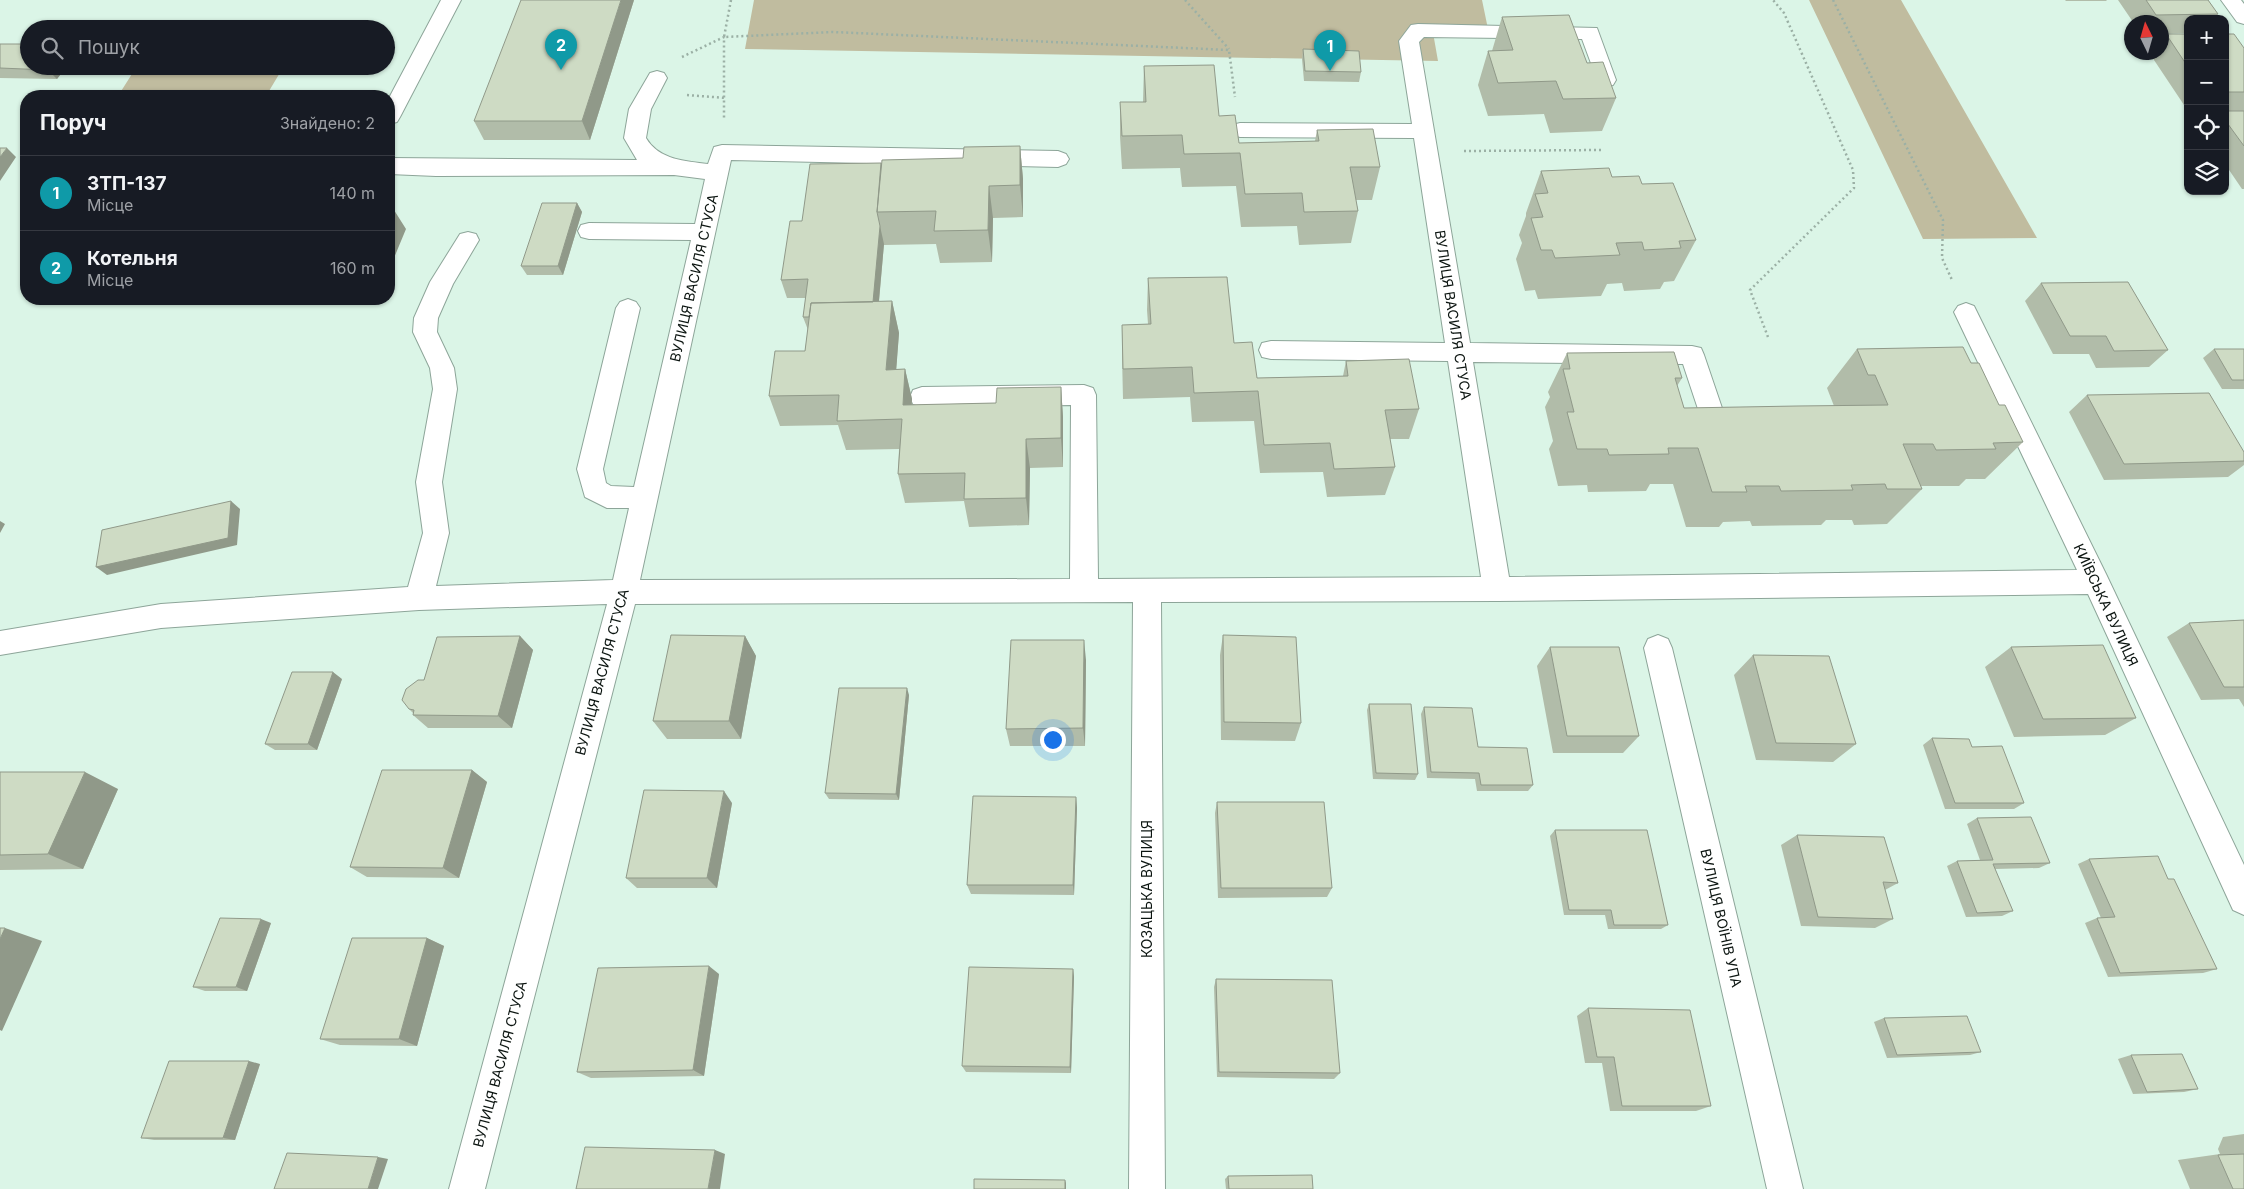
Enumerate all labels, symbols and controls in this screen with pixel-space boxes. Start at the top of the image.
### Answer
north arrow [2124,15,2169,60]
map controls [2184,15,2229,195]
button: + [2184,15,2229,60]
search box [20,20,395,75]
pin: 2 [545,29,577,70]
pin: 1 [1314,30,1346,71]
icon: search [38,34,66,62]
text: Пошук [78,36,140,59]
button: − [2184,60,2229,105]
button: locate [2184,105,2229,150]
text: Поруч [40,110,107,135]
text: Знайдено: 2 [280,113,375,133]
button: layers [2184,150,2229,195]
text: ЗТП-137 [87,172,167,195]
text: 1 [53,183,59,203]
text: 140 m [330,183,375,203]
street label: ВУЛИЦЯ ВАСИЛЯ СТУСА [666,192,721,363]
text: Місце [87,195,133,215]
street label: ВУЛИЦЯ ВАСИЛЯ СТУСА [1432,229,1475,401]
text: Котельня [87,247,178,270]
text: 2 [51,258,61,278]
text: 160 m [330,258,375,278]
text: Місце [87,270,133,290]
street label: КИЇВСЬКА ВУЛИЦЯ [2071,541,2142,669]
street label: ВУЛИЦЯ ВАСИЛЯ СТУСА [571,586,632,757]
your location [1040,727,1066,753]
street label: КОЗАЦЬКА ВУЛИЦЯ [1138,820,1155,958]
street label: ВУЛИЦЯ ВОЇНІВ УПА [1697,847,1746,989]
street label: ВУЛИЦЯ ВАСИЛЯ СТУСА [469,978,530,1149]

